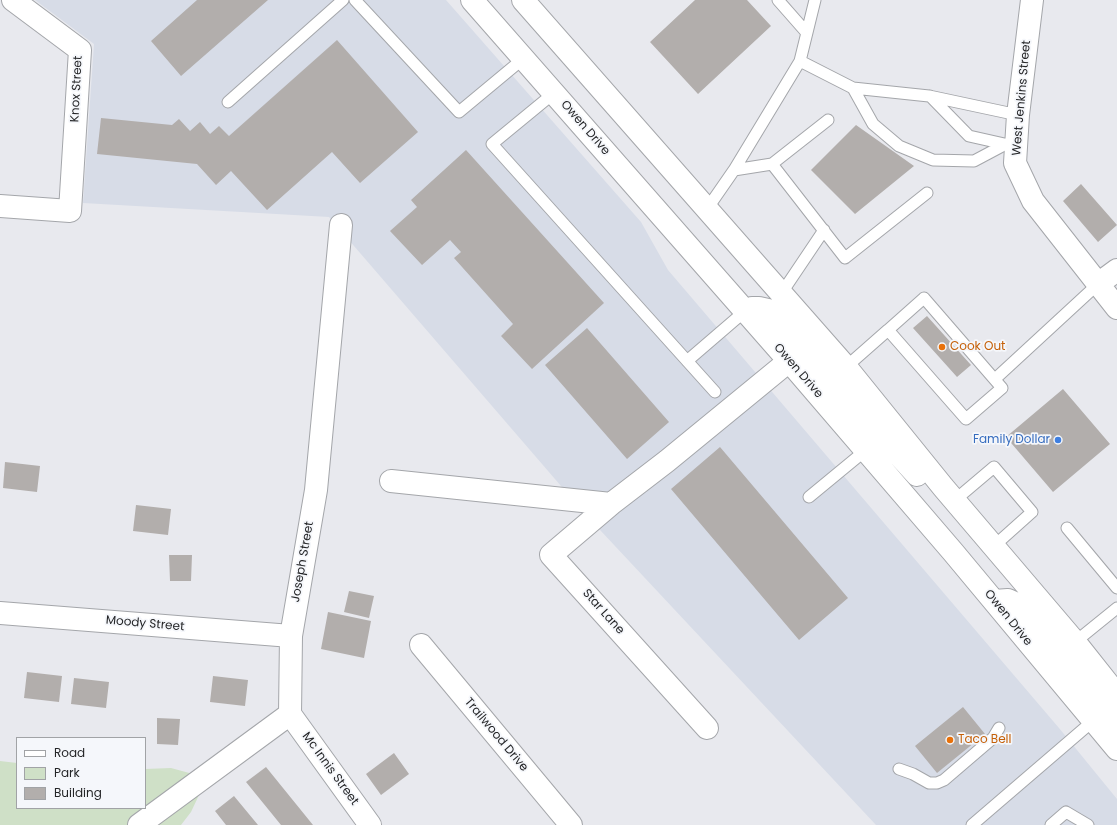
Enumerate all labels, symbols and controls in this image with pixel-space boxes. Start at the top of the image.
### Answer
street label: West Jenkins Street [1010,40,1034,156]
street label: Knox Street [68,55,86,123]
street label: Owen Drive [557,98,613,158]
place label: Cook Out [950,340,1005,354]
street label: Owen Drive [770,341,826,401]
marker: Cook Out [937,342,947,352]
place label: Family Dollar [973,433,1050,447]
marker: Family Dollar [1053,435,1063,445]
street label: Joseph Street [289,520,317,604]
street label: Star Lane [579,587,627,637]
street label: Owen Drive [981,587,1035,649]
street label: Moody Street [105,613,185,635]
street label: Trailwood Drive [461,695,531,775]
street label: Mc Innis Street [299,730,361,808]
place label: Taco Bell [958,733,1011,747]
marker: Taco Bell [945,735,955,745]
legend [16,737,146,809]
text: Road [54,744,85,761]
text: Park [54,764,80,781]
text: Building [54,784,102,801]

